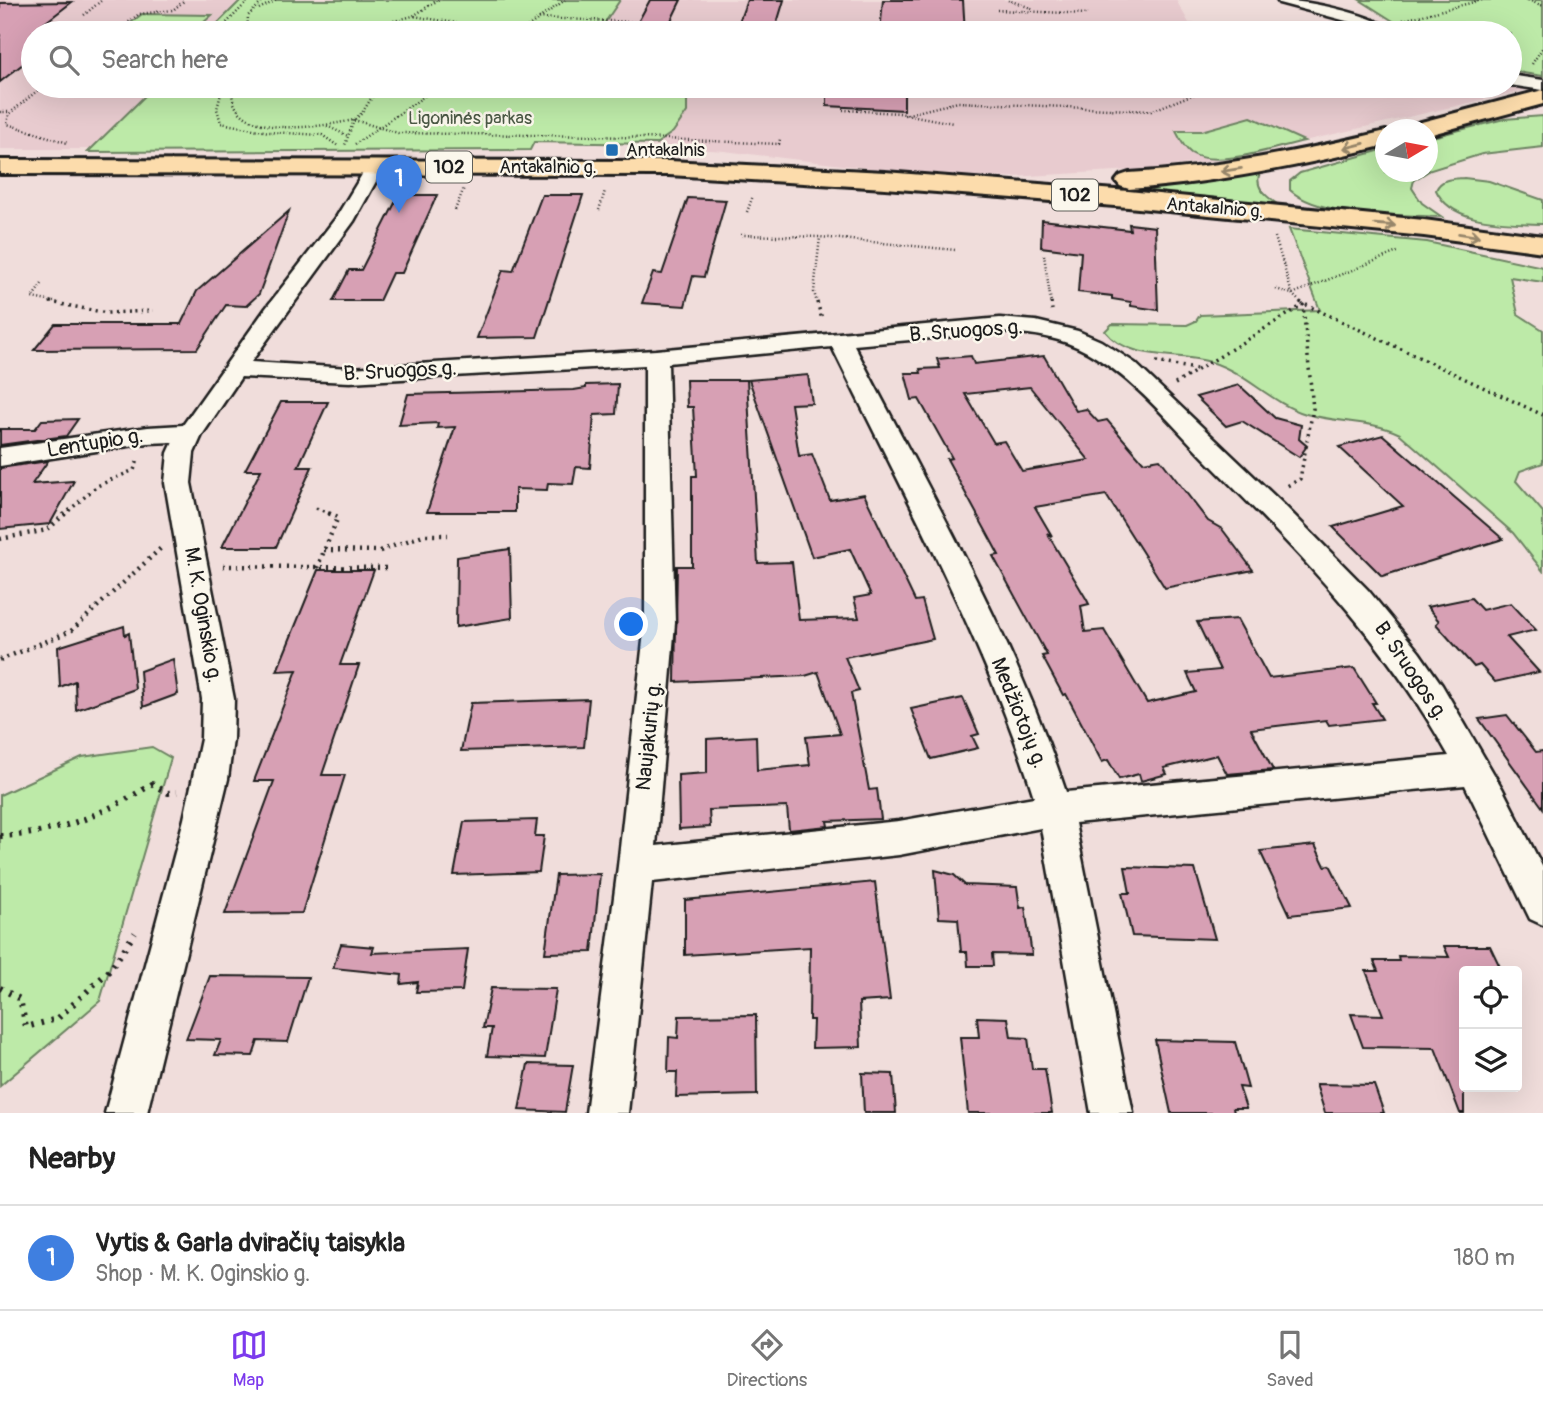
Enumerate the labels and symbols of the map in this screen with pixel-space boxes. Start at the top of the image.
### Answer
park label: Ligoninės parkas [408,107,532,130]
north arrow [1375,119,1438,182]
place label: Antakalnis [626,139,705,162]
one-way arrow [1343,140,1366,153]
marker: Antakalnis [604,142,620,158]
road number: 102 [426,152,472,182]
pin: 1 [376,155,422,213]
street label: Antakalnio g. [499,156,597,179]
one-way arrow [1221,164,1243,177]
road number: 102 [1052,180,1098,210]
street label: Antakalnio g. [1165,192,1265,224]
one-way arrow [1373,218,1396,231]
one-way arrow [1457,229,1480,242]
street label: B. Sruogos g. [908,314,1024,348]
street label: B. Sruogos g. [343,355,457,387]
street label: Lentupio g. [45,422,145,464]
street label: M. K. Oginskio g. [178,545,228,685]
your location [614,607,648,641]
street label: B. Sruogos g. [1368,616,1454,726]
street label: Medžiotojų g. [985,654,1053,772]
street label: Naujakurių g. [630,680,668,792]

